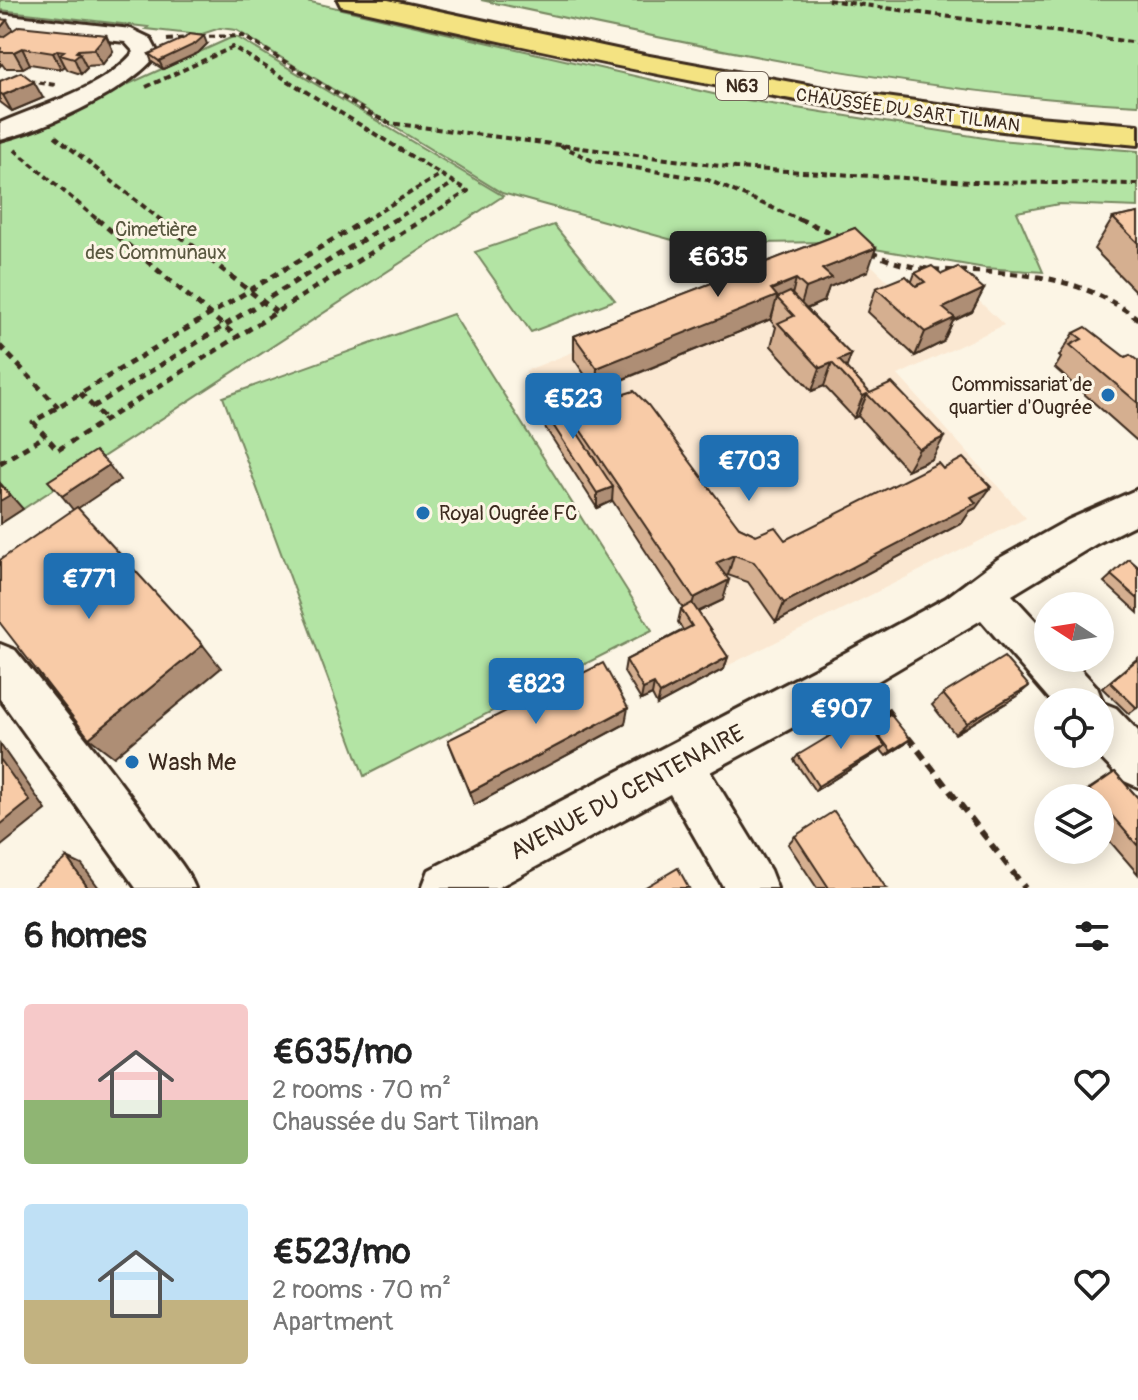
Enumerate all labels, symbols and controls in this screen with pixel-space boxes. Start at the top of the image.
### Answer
road number: N63 [716,72,768,100]
street label: CHAUSSÉE DU SART TILMAN [794,83,1021,138]
park label: Cimetière des Communaux [85,217,227,265]
pin: €635 [671,231,765,299]
text: €635 [688,241,748,273]
place label: Commissariat de quartier d'Ougrée [949,372,1092,420]
pin: €523 [526,373,620,441]
text: €523 [543,383,603,415]
marker: Commissariat de quartier d'Ougrée [1099,386,1117,404]
pin: €703 [702,435,796,503]
text: €703 [717,445,781,477]
place label: Royal Ougrée FC [439,501,577,526]
marker: Royal Ougrée FC [414,504,432,522]
pin: €771 [42,553,136,621]
text: €771 [62,563,116,595]
north arrow [1034,592,1114,672]
map controls [1034,592,1114,864]
pin: €823 [489,658,583,726]
text: €823 [507,668,565,700]
pin: €907 [794,683,888,751]
button: locate [1034,688,1114,768]
text: €907 [810,693,872,725]
street label: AVENUE DU CENTENAIRE [505,718,749,866]
place label: Wash Me [148,748,236,777]
marker: Wash Me [123,753,141,771]
button: layers [1034,784,1114,864]
icon: filters [1070,914,1114,958]
text: 6 homes [24,915,147,958]
text: €635/mo [272,1031,412,1074]
icon: home [88,1036,184,1132]
icon: heart [1070,1062,1114,1106]
text: 2 rooms · 70 m² [272,1074,451,1106]
text: Chaussée du Sart Tilman [272,1106,539,1138]
text: €523/mo [272,1231,410,1274]
icon: home [88,1236,184,1332]
icon: heart [1070,1262,1114,1306]
text: 2 rooms · 70 m² [272,1274,451,1306]
text: Apartment [272,1306,393,1338]

